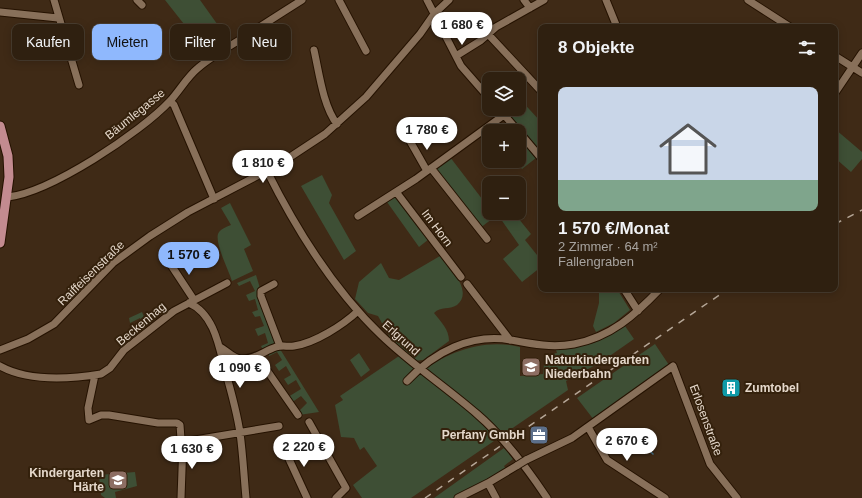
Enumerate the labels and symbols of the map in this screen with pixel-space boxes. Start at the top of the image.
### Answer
pin: 1 680 € [425,12,499,46]
street label: Bäumlegasse [102,85,168,142]
pin: 1 780 € [390,117,464,151]
pin: 1 810 € [226,150,300,184]
street label: Im Horn [419,207,455,249]
street label: Raiffeisenstraße [55,237,127,308]
pin: 1 570 € [152,242,226,276]
street label: Beckenhag [114,299,168,349]
street label: Erlgrund [379,318,423,358]
place label: Naturkindergarten Niederbahn [545,353,649,381]
pin: 1 090 € [203,355,277,389]
school or university icon: Naturkindergarten Niederbahn [520,356,542,378]
building icon: Zumtobel [720,377,742,399]
place label: Zumtobel [745,381,799,395]
street label: Erlosenstraße [687,383,725,458]
office icon: Perfany GmbH [528,424,550,446]
place label: Perfany GmbH [442,428,525,442]
pin: 2 670 € [590,428,664,462]
pin: 2 220 € [267,434,341,468]
pin: 1 630 € [155,436,229,470]
place label: Kindergarten Härte [29,466,104,494]
school or university icon: Kindergarten Härte [107,469,129,491]

